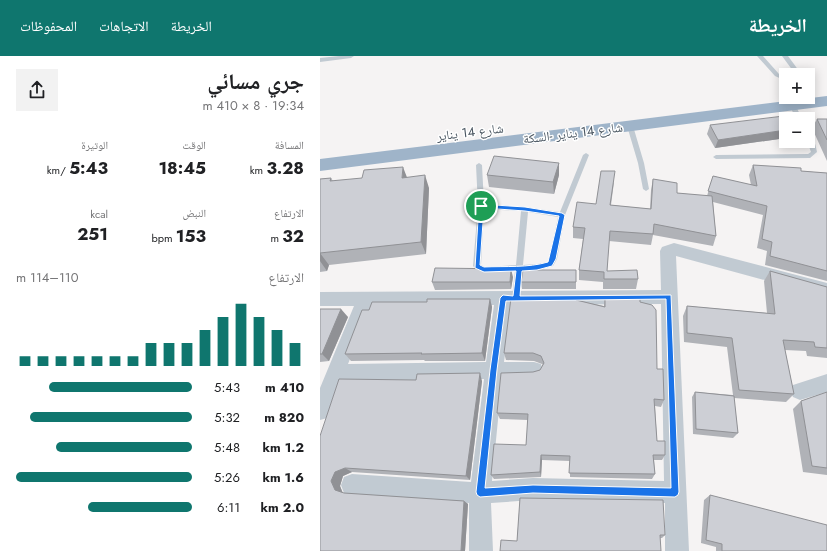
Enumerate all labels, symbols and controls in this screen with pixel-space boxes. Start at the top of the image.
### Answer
text: الخريطة [749,12,807,39]
text: المحفوظات [20,16,77,36]
text: الاتجاهات [99,16,149,36]
text: الخريطة [171,16,212,36]
text: جري مسائي [207,65,304,97]
map controls [779,68,815,148]
button: + [779,68,815,104]
button: share [16,69,58,111]
text: 19:34 · 8 × 410 m [202,96,304,115]
button: − [779,112,815,148]
street label: شارع 14 يناير -السكة [522,117,624,149]
street label: شارع 14 يناير [434,118,505,146]
text: الوتيرة [81,137,108,153]
text: الوقت [182,137,206,153]
text: المسافة [275,137,304,153]
text: 5:43 [69,156,108,180]
text: 18:45 [158,156,206,180]
text: 3.28 [266,156,304,180]
text: /km [47,162,69,178]
text: km [250,162,266,178]
pin [464,189,498,223]
icon: arrive [470,195,492,217]
text: النبض [183,205,206,221]
text: الارتفاع [274,205,304,221]
text: kcal [90,206,108,222]
text: 251 [77,222,108,246]
text: 153 [176,224,206,248]
text: 32 [282,224,304,248]
text: bpm [151,230,176,246]
text: m [270,230,282,246]
text: 110–114 m [16,268,78,287]
text: الارتفاع [269,268,304,287]
text: 5:43 [214,378,240,397]
text: 410 m [265,378,304,397]
text: 5:32 [214,408,240,427]
text: 820 m [264,408,304,427]
text: 5:48 [214,438,240,457]
text: 1.2 km [263,438,304,457]
text: 5:26 [214,468,240,487]
text: 1.6 km [262,468,304,487]
text: 6:11 [217,498,240,517]
text: 2.0 km [261,498,304,517]

